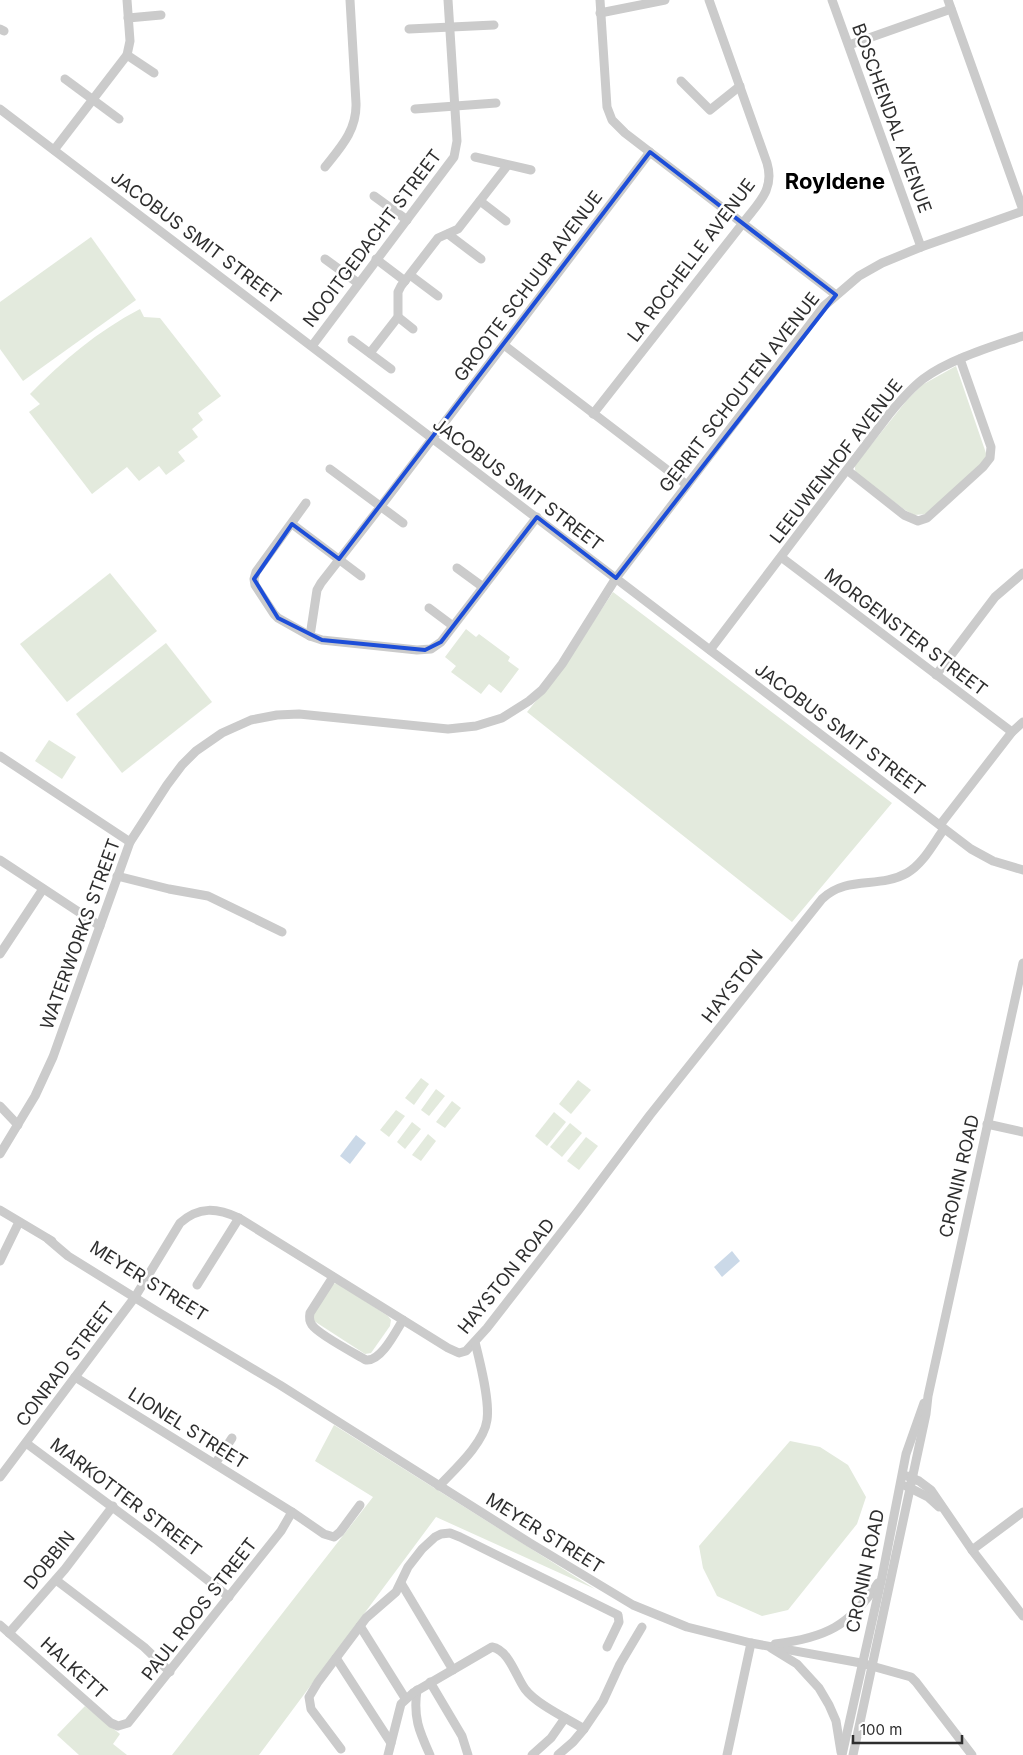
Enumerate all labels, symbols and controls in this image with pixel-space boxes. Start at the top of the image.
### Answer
street label: BOSCHENDAL AVENUE [848,20,936,216]
street label: NOOITGEDACHT STREET [298,145,446,331]
street label: JACOBUS SMIT STREET [107,166,285,308]
district label: Royldene [785,168,885,194]
street label: LA ROCHELLE AVENUE [623,174,759,346]
street label: GROOTE SCHUUR AVENUE [449,187,607,385]
street label: GERRIT SCHOUTEN AVENUE [655,288,823,496]
street label: LEEUWENHOF AVENUE [765,375,907,547]
street label: JACOBUS SMIT STREET [429,413,607,555]
street label: MORGENSTER STREET [821,564,991,700]
street label: JACOBUS SMIT STREET [751,658,929,800]
street label: WATERWORKS STREET [36,836,124,1032]
street label: HAYSTON [697,945,767,1027]
street label: CRONIN ROAD [935,1112,983,1240]
street label: HAYSTON ROAD [453,1214,559,1338]
street label: MEYER STREET [86,1236,212,1326]
street label: CONRAD STREET [11,1298,119,1430]
street label: LIONEL STREET [125,1383,251,1473]
street label: MARKOTTER STREET [46,1433,206,1561]
street label: MEYER STREET [482,1488,608,1578]
street label: CRONIN ROAD [842,1507,888,1635]
street label: DOBBIN [19,1527,79,1593]
street label: PAUL ROOS STREET [137,1534,261,1684]
street label: HALKETT [36,1633,112,1703]
scale bar [853,1712,962,1744]
text: 100 m [860,1720,902,1739]

